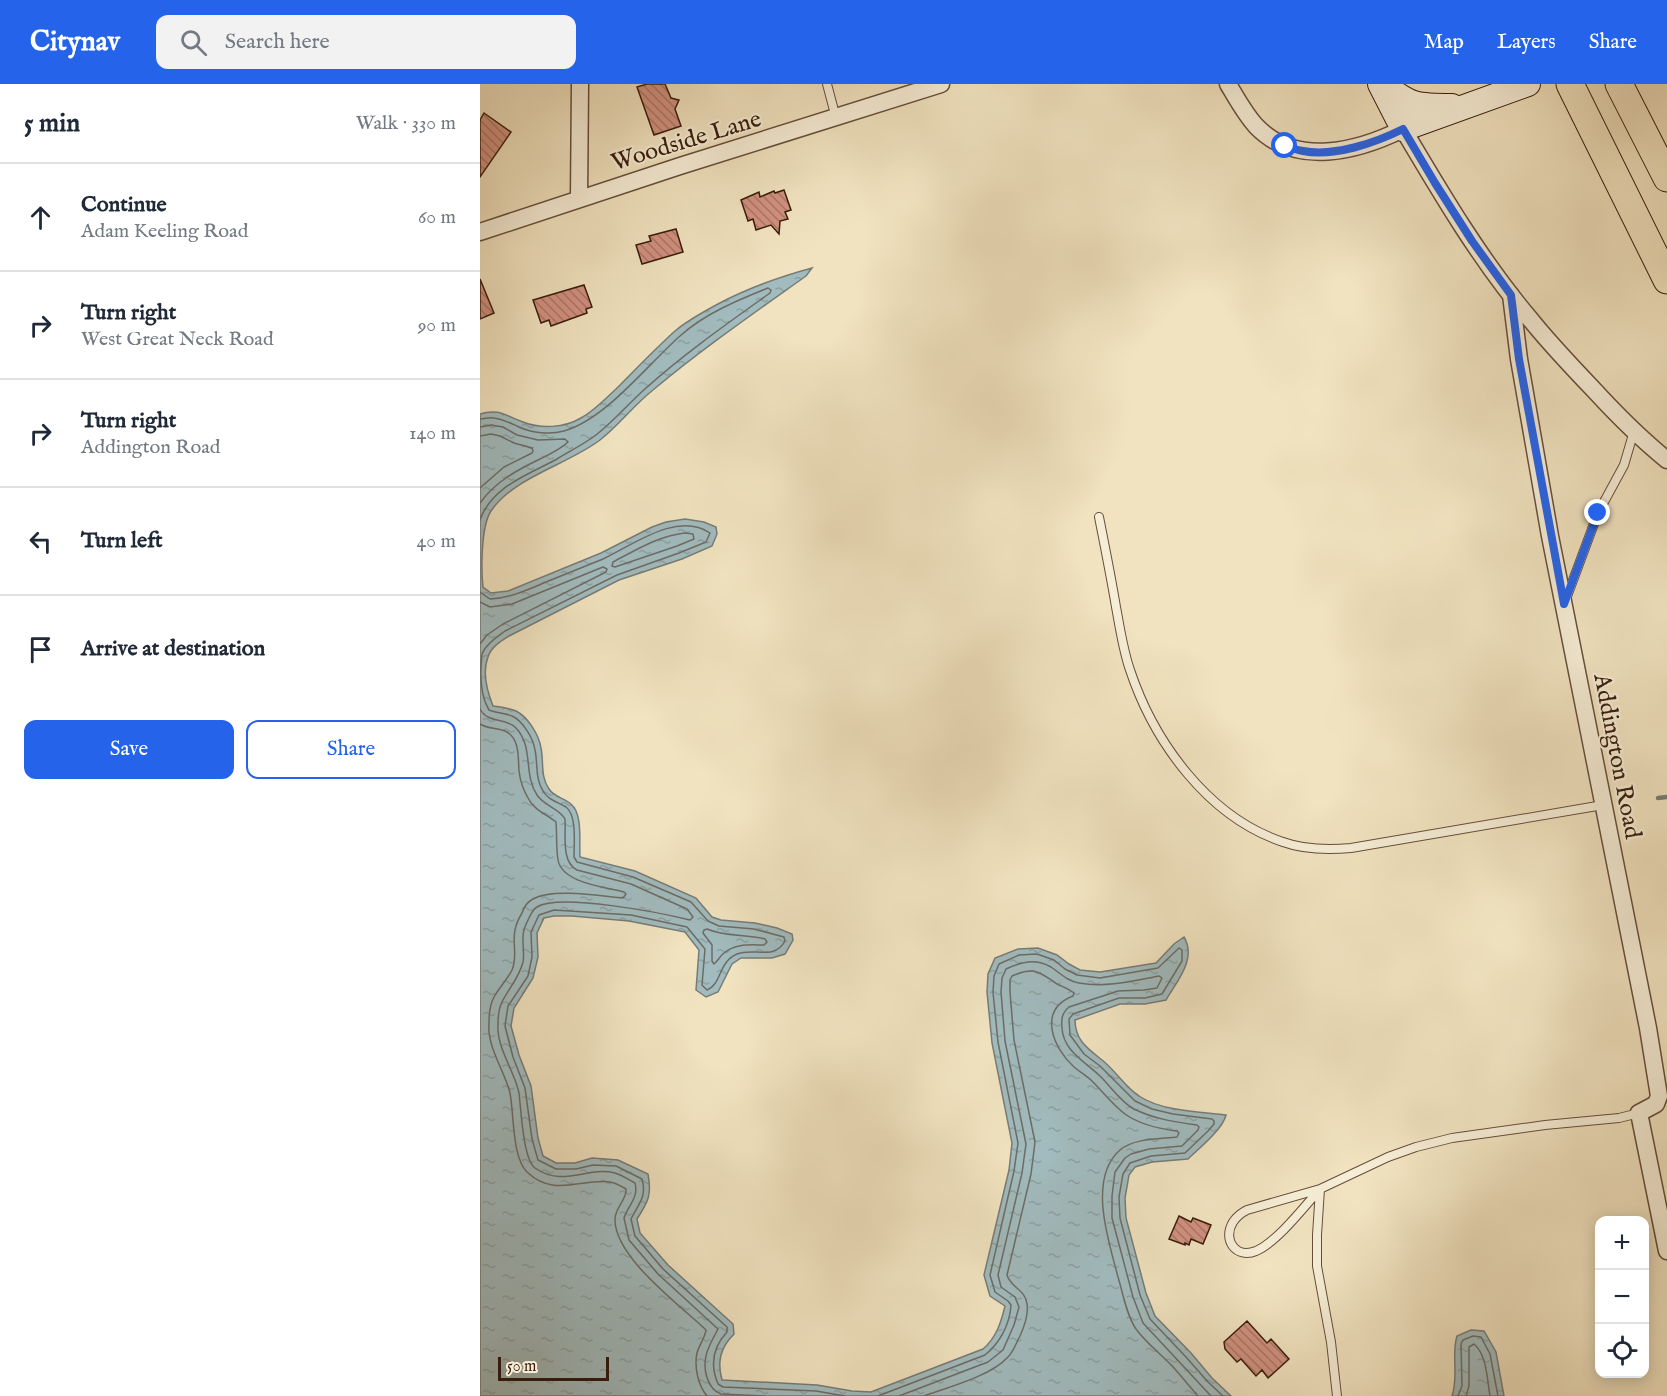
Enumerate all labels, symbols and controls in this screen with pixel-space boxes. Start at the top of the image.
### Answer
search box [156,15,576,69]
text: Citynav [30,25,120,60]
icon: search [177,26,210,59]
text: Search here [225,28,330,56]
text: Map [1424,29,1464,56]
text: Layers [1497,29,1556,56]
text: Share [1589,29,1637,56]
street label: Woodside Lane [608,104,765,179]
text: 5 min [24,107,80,140]
text: Walk · 330 m [356,111,456,136]
route start [1271,132,1297,158]
text: Continue [81,191,167,219]
icon: ahead [24,201,57,234]
text: 60 m [418,205,456,230]
text: Adam Keeling Road [81,219,248,244]
text: Turn right [81,299,176,327]
icon: right [24,309,57,342]
text: 90 m [418,313,456,338]
text: West Great Neck Road [81,327,274,352]
text: Turn right [81,407,176,435]
icon: right [24,417,57,450]
text: 140 m [409,421,456,446]
text: Addington Road [81,435,221,460]
route end [1584,499,1610,525]
icon: left [24,525,57,558]
text: Turn left [81,527,163,555]
text: 40 m [417,529,456,554]
icon: arrive [24,633,57,666]
text: Arrive at destination [81,635,265,663]
street label: Addington Road [1585,670,1648,842]
button: Save [24,720,234,779]
button: Share [246,720,456,779]
map controls [1595,1216,1649,1378]
button: + [1595,1216,1649,1270]
button: − [1595,1270,1649,1324]
button: locate [1595,1324,1649,1378]
scale bar [498,1354,609,1382]
text: 50 m [507,1357,536,1377]

